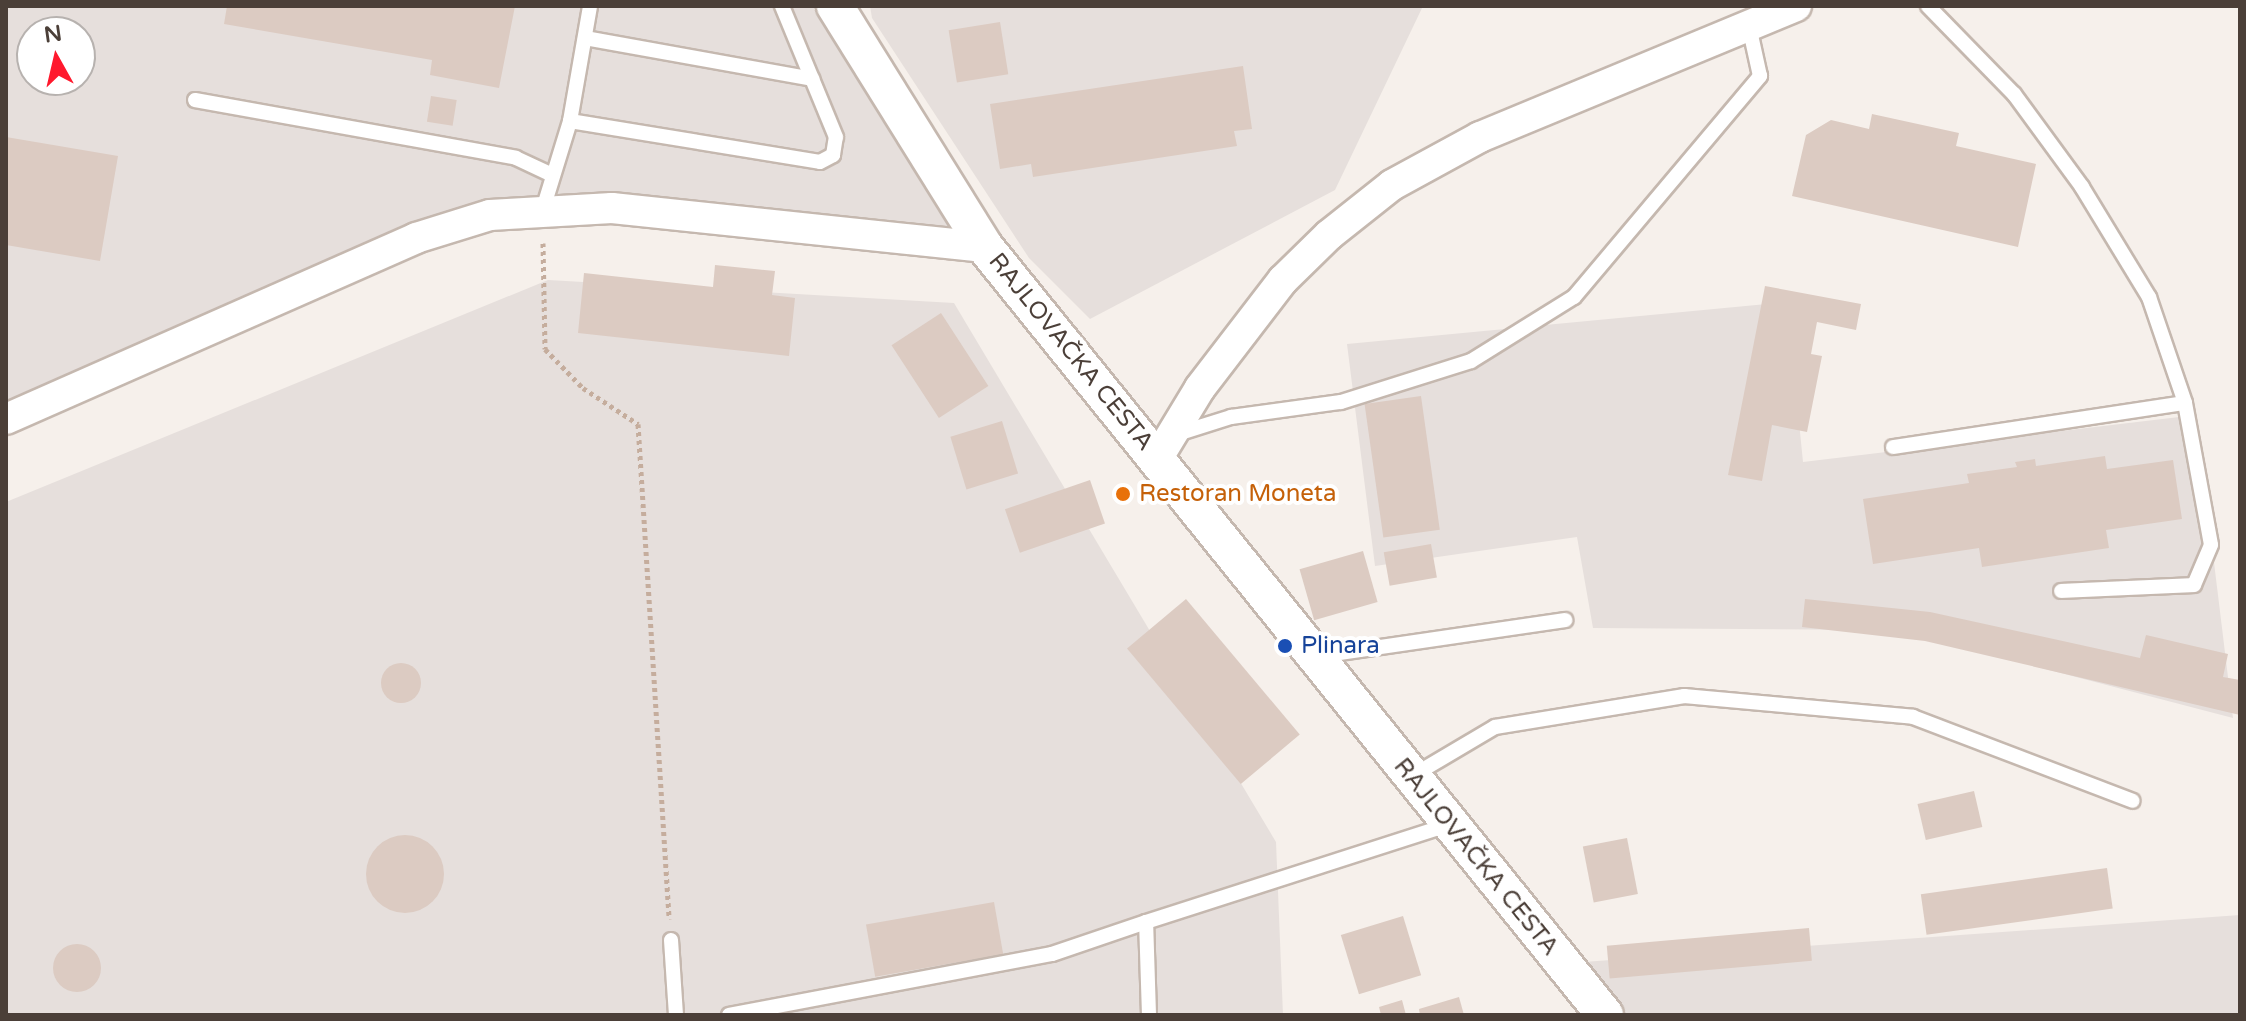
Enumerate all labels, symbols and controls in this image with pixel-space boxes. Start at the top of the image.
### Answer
north arrow [16,16,96,96]
text: N [42,20,63,48]
street label: RAJLOVAČKA CESTA [983,247,1159,457]
place label: Restoran Moneta [1139,480,1337,508]
marker: Restoran Moneta [1114,485,1132,503]
place label: Plinara [1301,632,1380,660]
marker: Plinara [1276,637,1294,655]
street label: RAJLOVAČKA CESTA [1388,752,1564,962]

